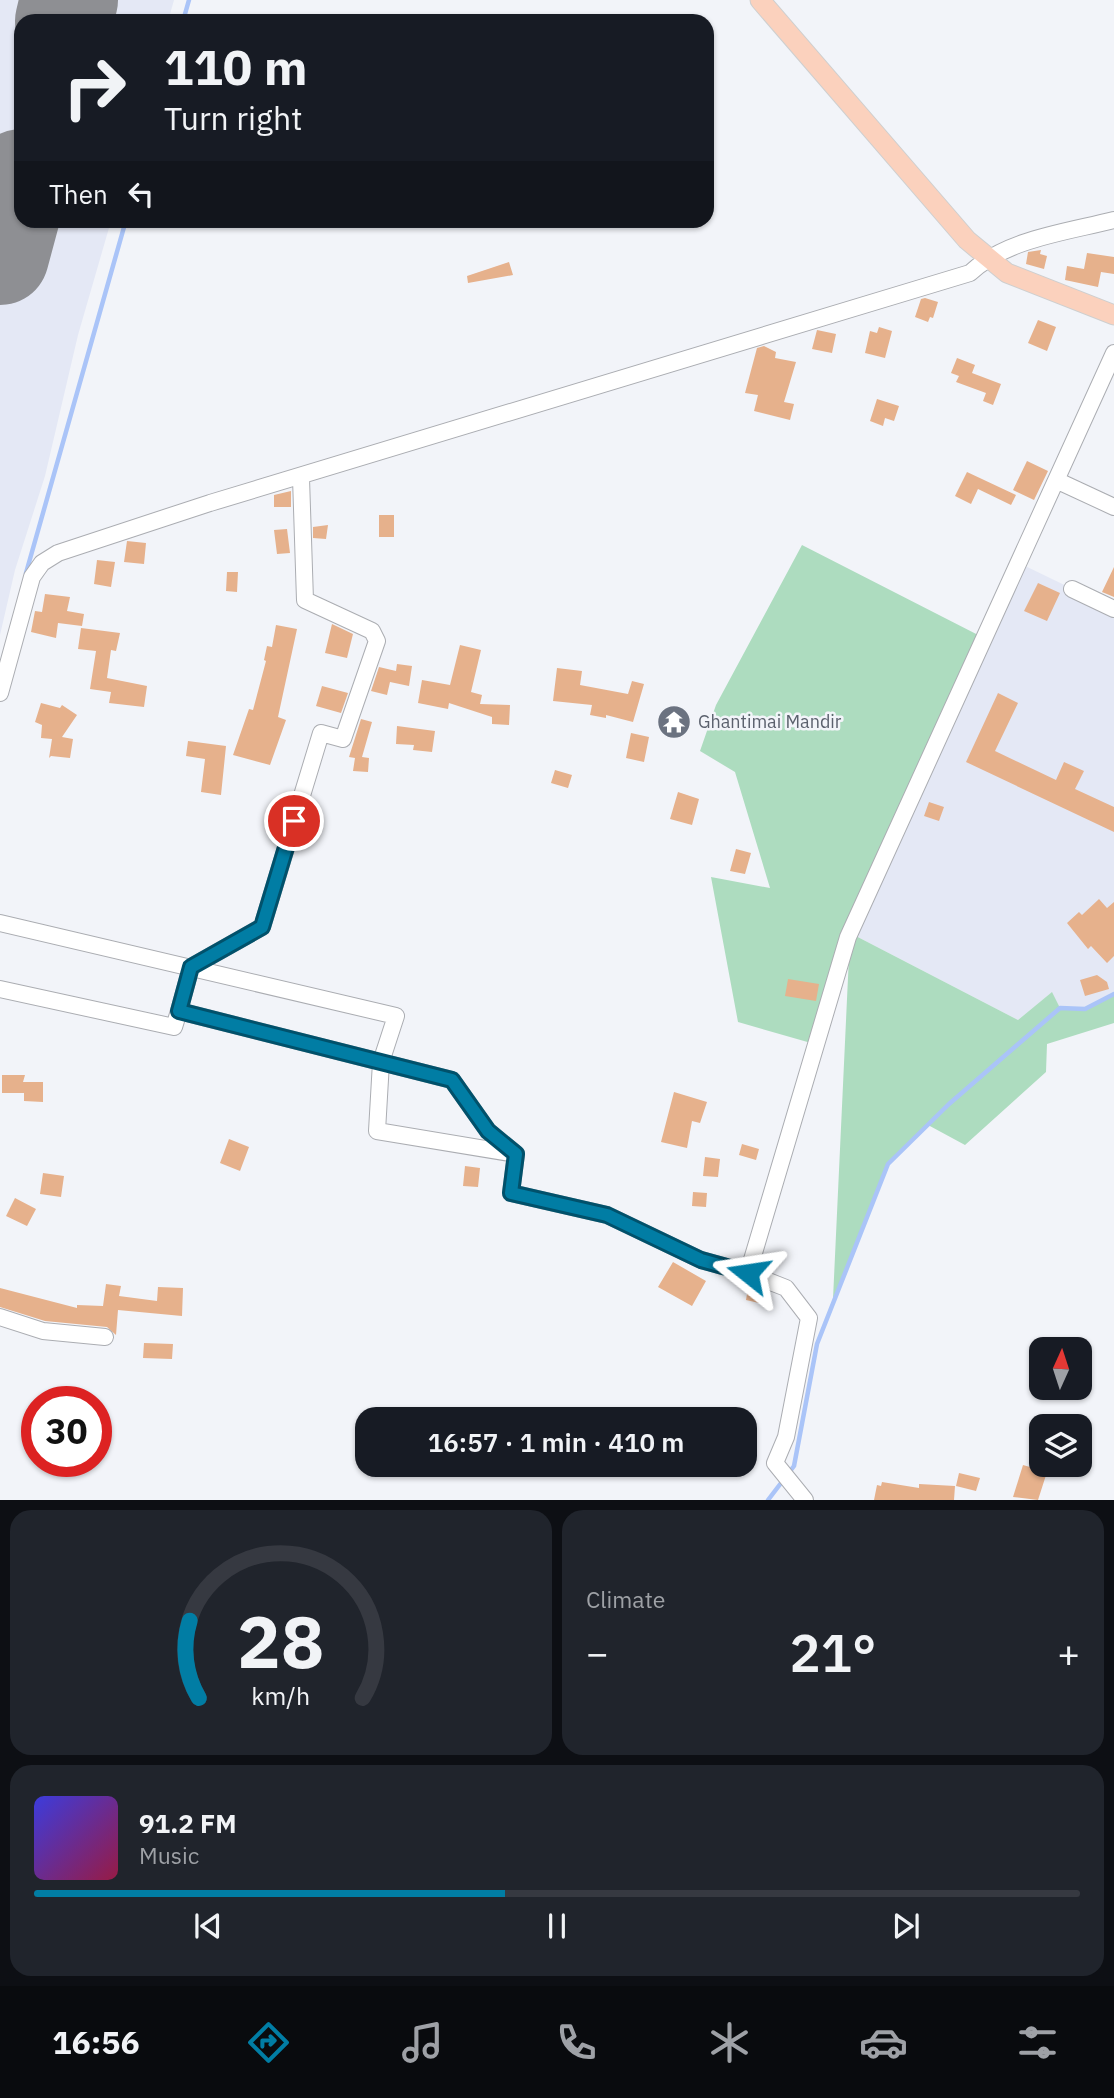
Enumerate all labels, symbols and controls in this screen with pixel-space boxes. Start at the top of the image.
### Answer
text: 110 m [164,35,308,98]
icon: right [49,42,140,133]
text: Turn right [164,97,302,139]
icon: left [122,175,160,213]
text: Then [49,177,108,211]
temple icon: Ghantimai Mandir [655,703,693,741]
place label: Ghantimai Mandir [698,710,842,733]
pin [264,791,324,851]
icon: arrive [275,802,313,840]
position arrow [711,1236,785,1310]
north arrow [1029,1337,1092,1400]
map controls [1029,1337,1092,1477]
speed limit sign: 30 [21,1386,112,1477]
button: layers [1029,1414,1092,1477]
text: 16:57 · 1 min · 410 m [428,1425,684,1459]
text: Climate [586,1584,665,1614]
text: 28 [237,1594,325,1689]
text: 21° [790,1619,876,1686]
text: − [586,1628,609,1677]
text: + [1057,1628,1080,1677]
text: km/h [252,1679,310,1712]
text: 91.2 FM [139,1806,237,1840]
text: Music [139,1840,199,1870]
icon: previous [189,1907,227,1945]
icon: pause [538,1907,576,1945]
icon: next [887,1907,925,1945]
icon: directions [244,2018,293,2067]
icon: music [398,2018,447,2067]
icon: phone [552,2018,601,2067]
icon: climate [705,2018,754,2067]
icon: car [859,2018,908,2067]
icon: filters [1013,2018,1062,2067]
text: 16:56 [52,2021,140,2063]

